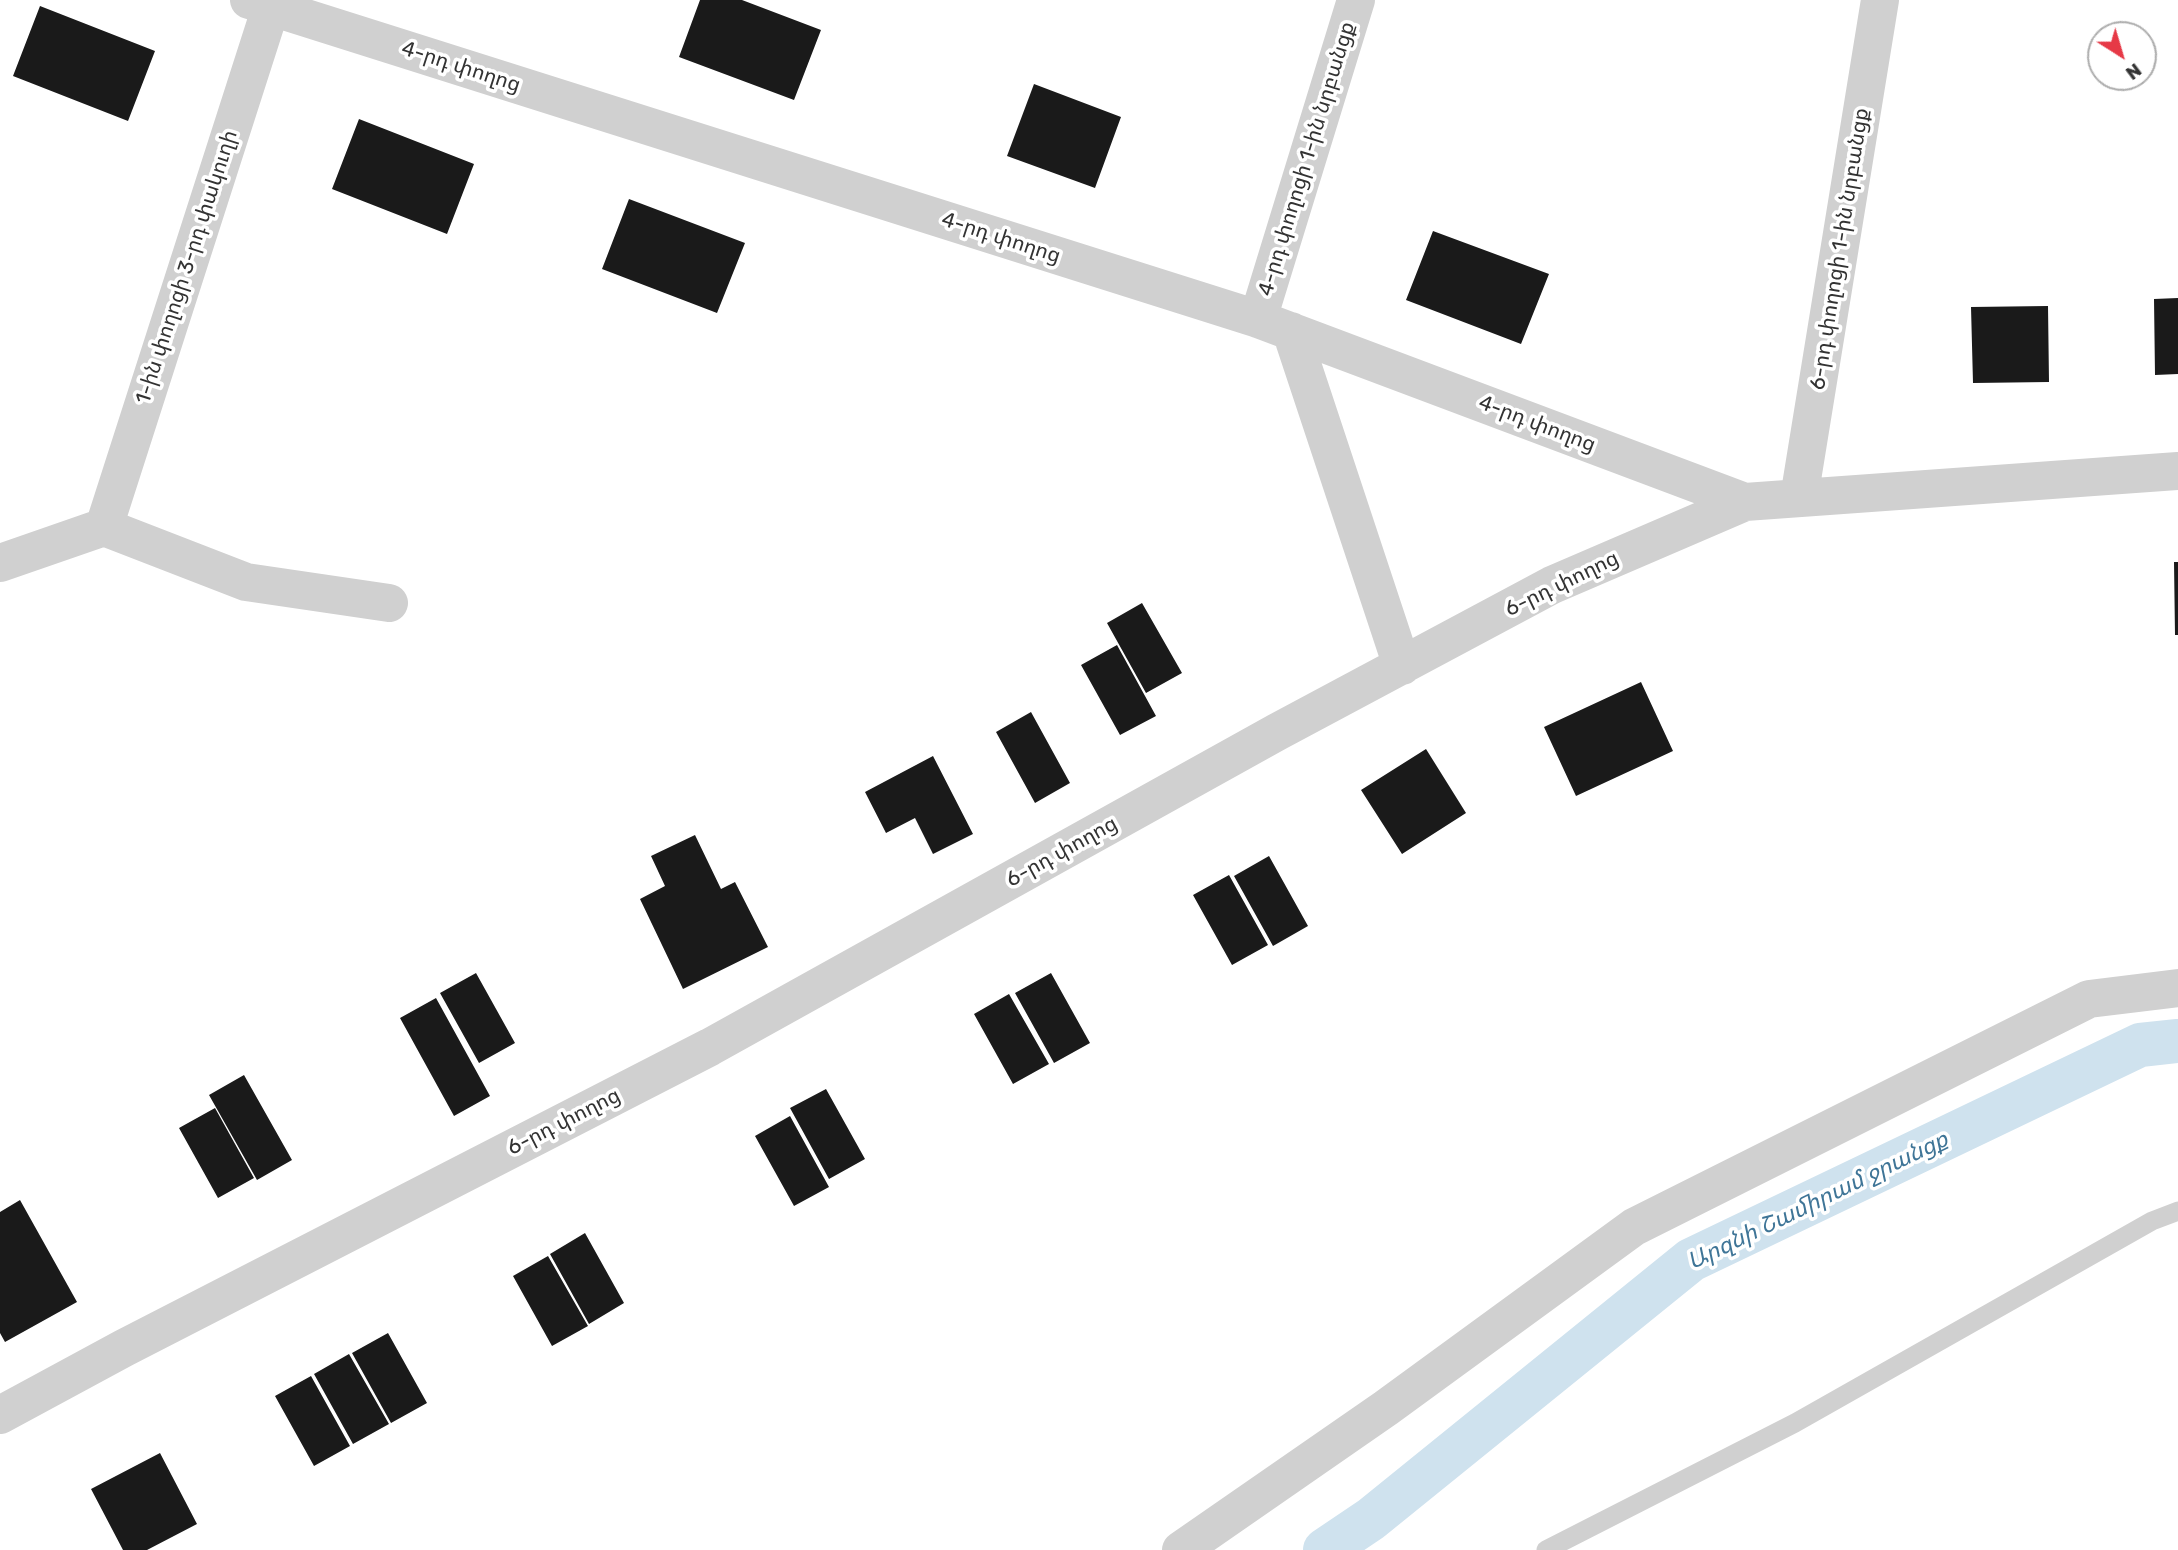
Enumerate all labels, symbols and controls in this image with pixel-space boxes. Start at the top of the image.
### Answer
street label: 4-րդ փողոցի 1-ին նրբանցք [1253,19,1361,299]
north arrow [2087,21,2157,91]
street label: 4-րդ փողոց [398,36,524,98]
text: N [2121,58,2146,85]
street label: 6-րդ փողոցի 1-ին նրբանցք [1805,106,1875,392]
street label: 1-ին փողոցի 3-րդ փակուղի [131,127,243,407]
street label: 4-րդ փողոց [938,207,1064,269]
street label: 4-րդ փողոց [1475,390,1599,458]
street label: 6-րդ փողոց [1501,546,1623,622]
street label: 6-րդ փողոց [1002,811,1122,893]
street label: 6-րդ փողոց [503,1083,625,1161]
water label: Արզնի Շամիրամ ջրանցք [1683,1126,1953,1276]

